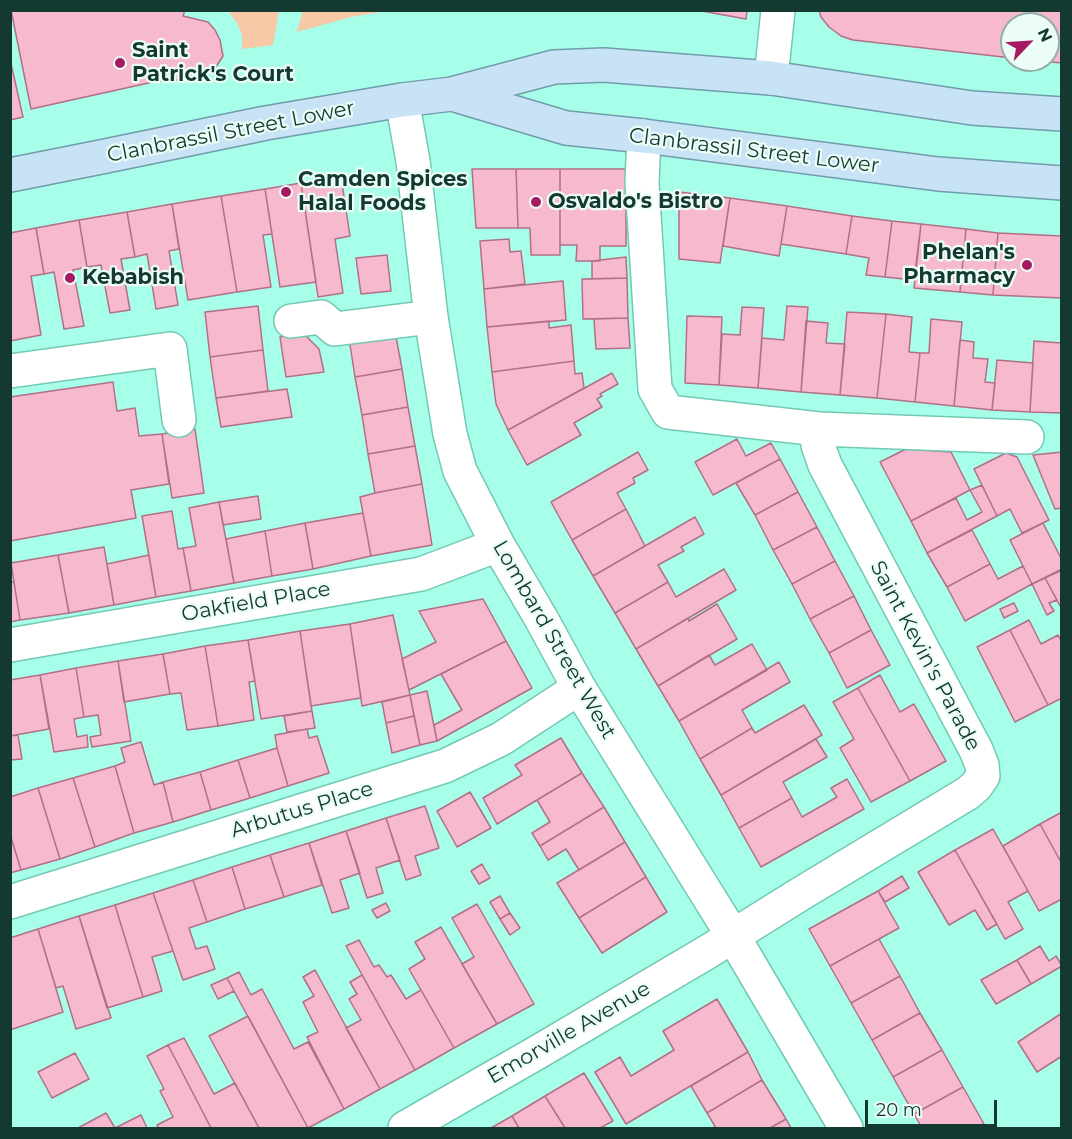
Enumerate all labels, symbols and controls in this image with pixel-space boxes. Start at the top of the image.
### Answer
north arrow [1000,12,1060,72]
text: N [1034,25,1056,45]
place label: Saint Patrick's Court [132,38,294,88]
marker: Saint Patrick's Court [113,56,127,70]
street label: Clanbrassil Street Lower [105,96,357,168]
street label: Clanbrassil Street Lower [627,123,881,179]
place label: Camden Spices Halal Foods [298,167,467,217]
marker: Camden Spices Halal Foods [279,185,293,199]
place label: Osvaldo's Bistro [548,189,723,215]
marker: Osvaldo's Bistro [529,195,543,209]
place label: Phelan's Pharmacy [903,240,1015,290]
marker: Phelan's Pharmacy [1020,258,1034,272]
place label: Kebabish [82,265,184,291]
marker: Kebabish [63,271,77,285]
street label: Lombard Street West [487,536,621,744]
street label: Saint Kevin's Parade [864,557,986,755]
street label: Oakfield Place [180,576,332,628]
street label: Arbutus Place [228,776,376,844]
street label: Emorville Avenue [483,976,655,1090]
scale bar [868,1088,1000,1126]
text: 20 m [876,1099,922,1121]

